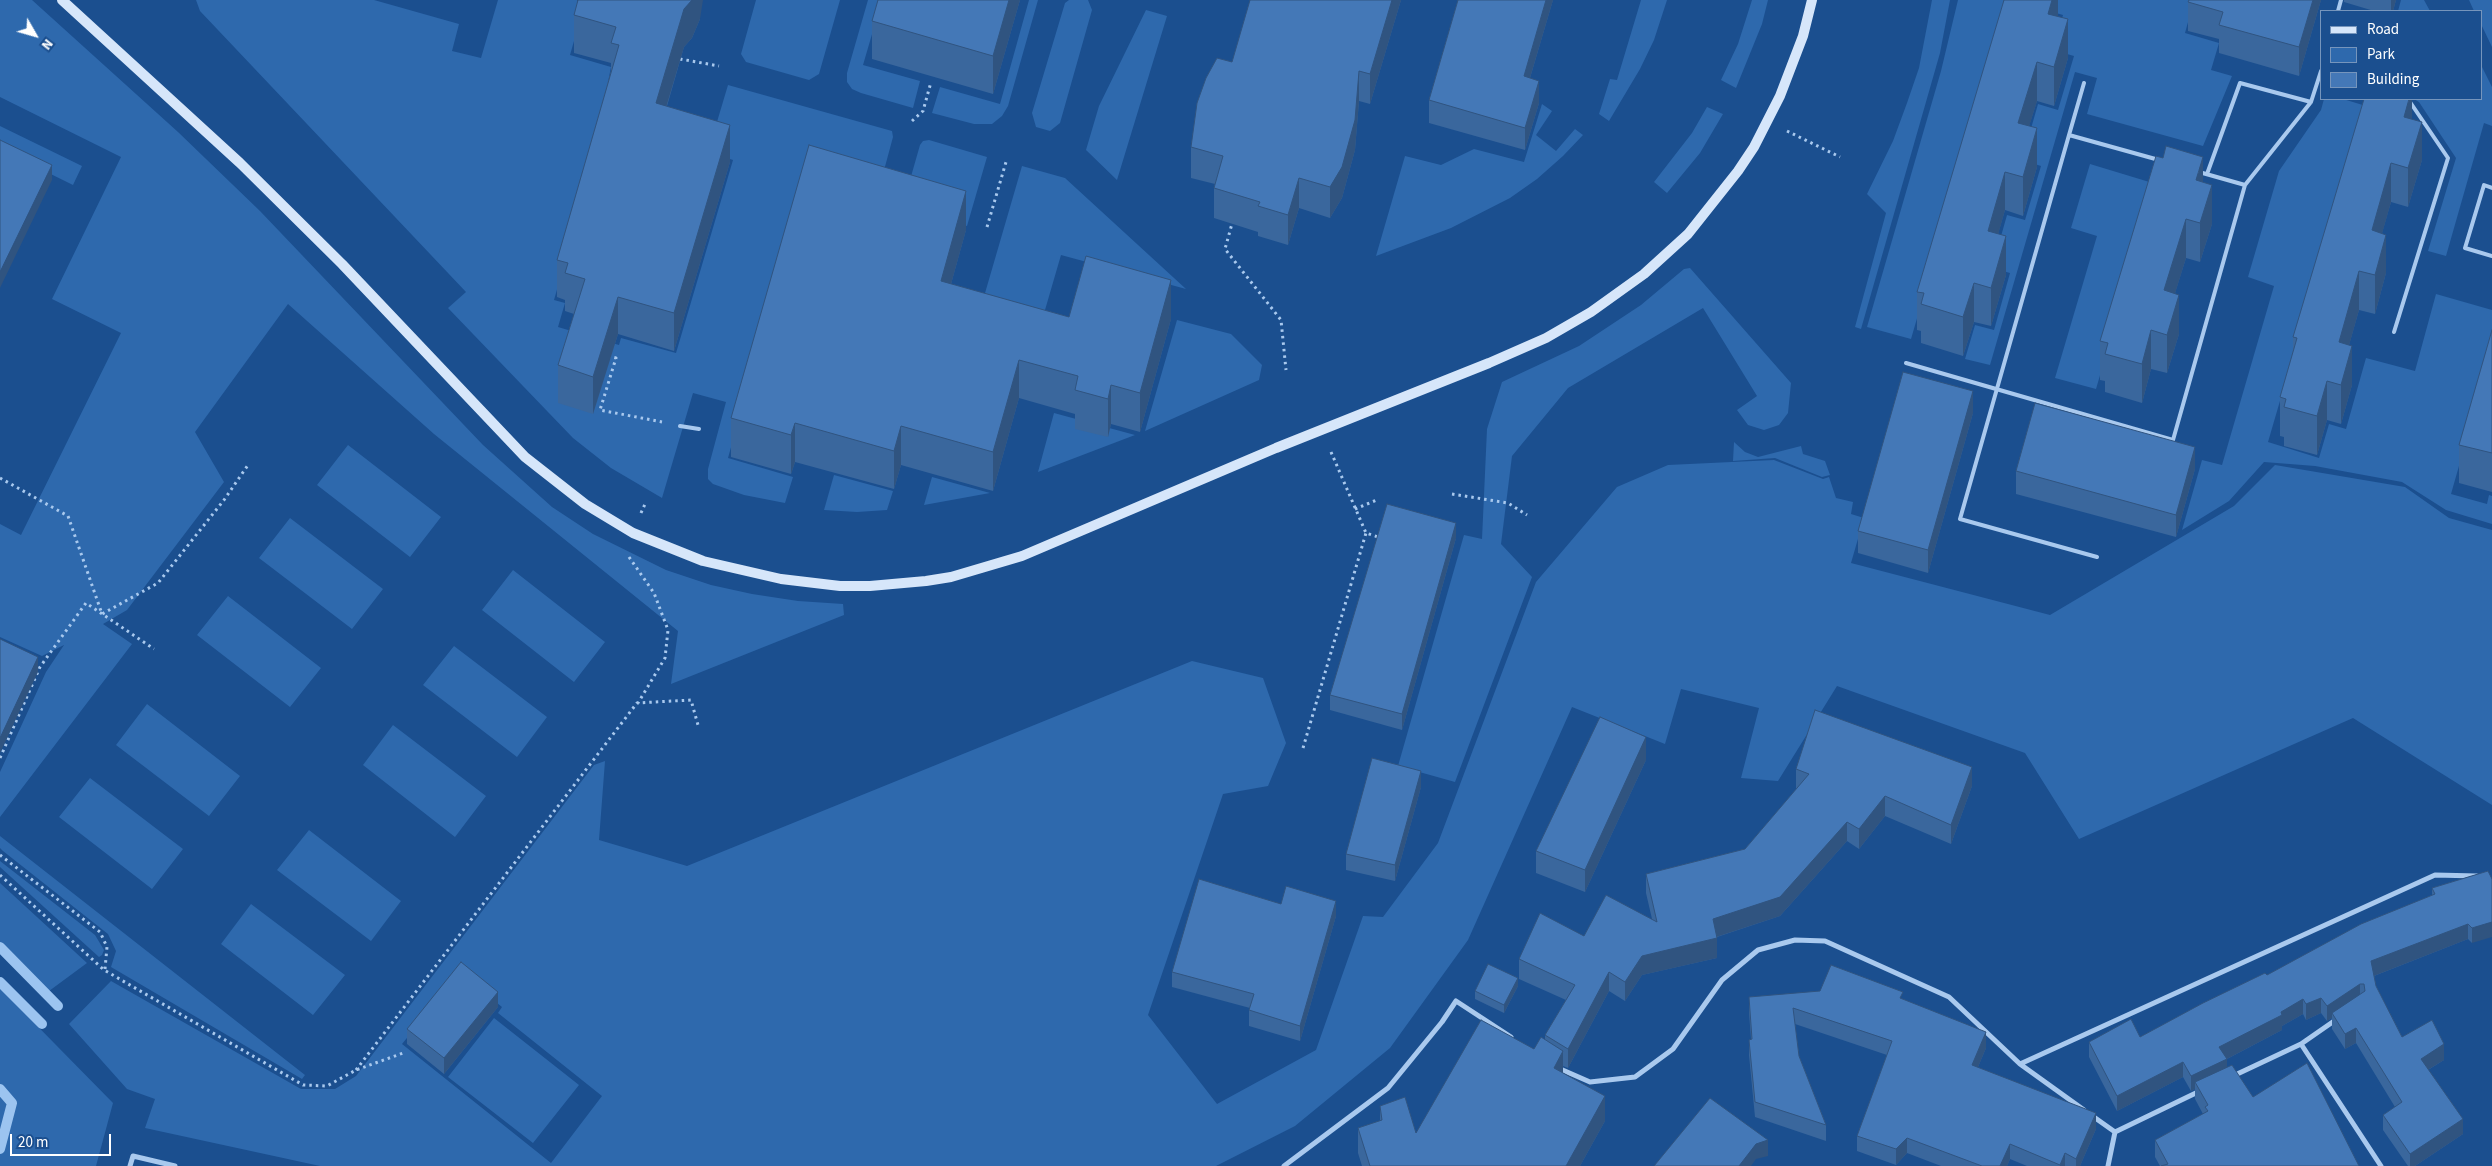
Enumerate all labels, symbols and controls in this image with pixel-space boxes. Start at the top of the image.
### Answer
north arrow [10,10,60,60]
legend [2320,10,2482,100]
text: Road [2367,19,2399,40]
text: N [36,34,58,54]
text: Park [2367,44,2395,65]
text: Building [2367,69,2419,90]
scale bar [12,1124,114,1156]
text: 20 m [18,1132,48,1153]

